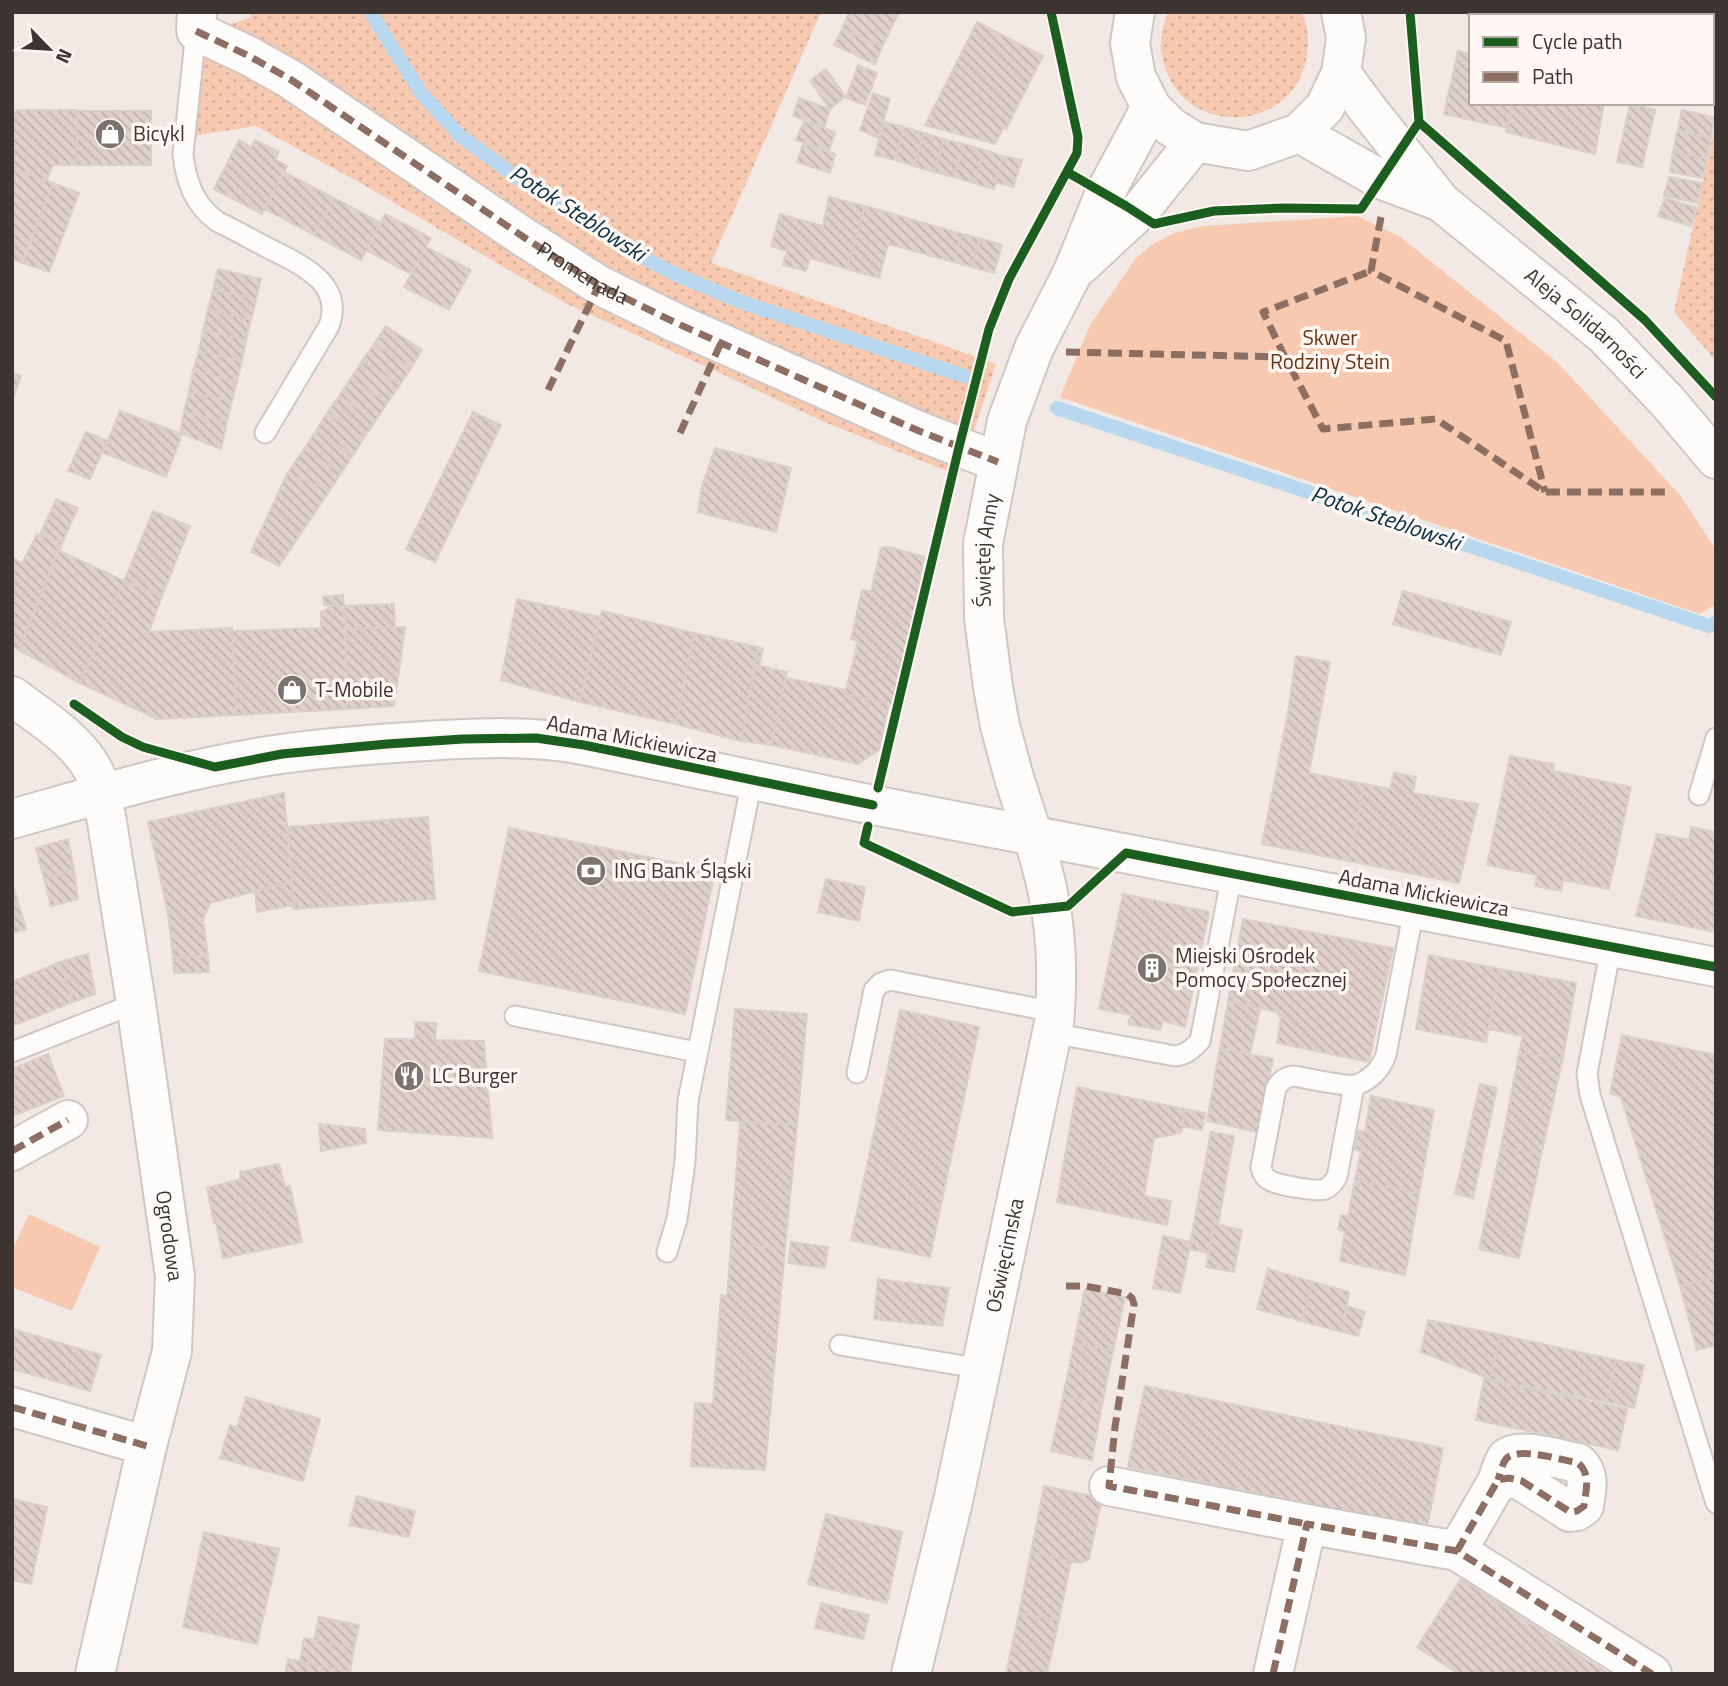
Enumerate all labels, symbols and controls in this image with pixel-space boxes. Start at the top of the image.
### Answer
north arrow [14,14,84,84]
legend [1469,14,1714,105]
text: Cycle path [1532,25,1623,57]
text: N [49,44,81,68]
text: Path [1532,60,1574,92]
shop icon: Bicykl [93,117,127,151]
place label: Bicykl [133,117,185,149]
water label: Potok Steblowski [503,155,655,271]
street label: Promenada [531,233,635,312]
street label: Aleja Solidarności [1518,259,1655,386]
park label: Skwer Rodziny Stein [1270,321,1390,377]
water label: Potok Steblowski [1307,476,1468,560]
street label: Świętej Anny [966,490,1008,608]
shop icon: T-Mobile [275,673,309,707]
place label: T-Mobile [315,673,394,705]
street label: Adama Mickiewicza [544,706,721,770]
bank icon: ING Bank Śląski [574,854,608,888]
place label: ING Bank Śląski [614,854,752,886]
street label: Adama Mickiewicza [1336,860,1513,924]
place label: Miejski Ośrodek Pomocy Społecznej [1175,939,1347,995]
building icon: Miejski Ośrodek Pomocy Społecznej [1135,951,1169,985]
restaurant icon: LC Burger [392,1059,426,1093]
place label: LC Burger [432,1059,518,1091]
street label: Ogrodowa [148,1188,193,1283]
street label: Oświęcimska [976,1195,1032,1316]

